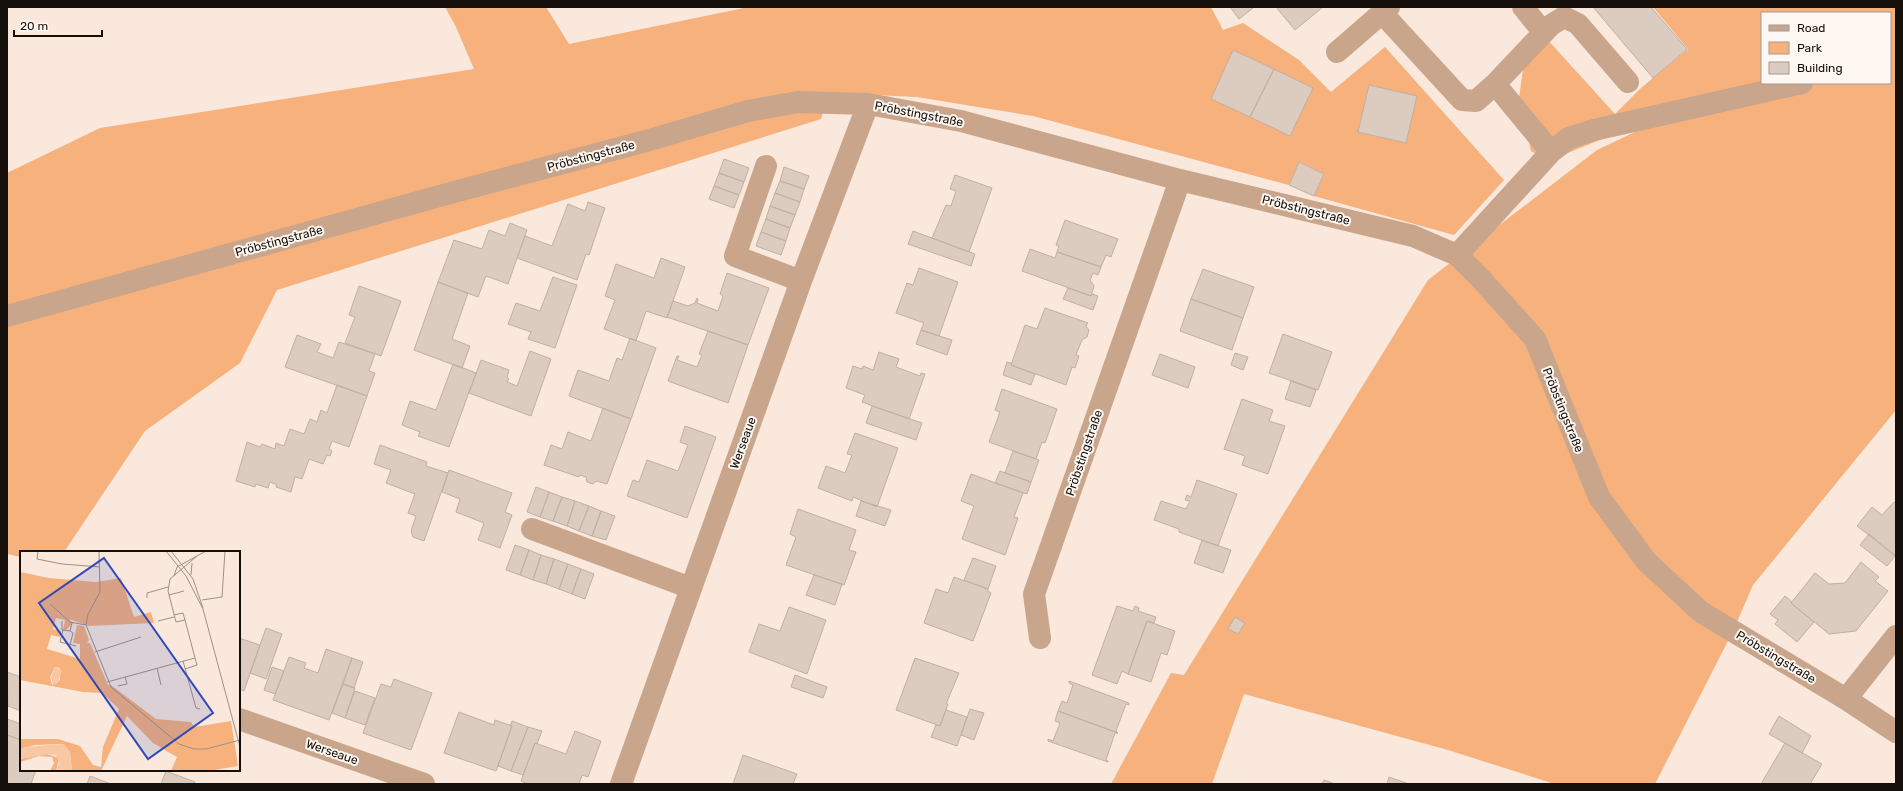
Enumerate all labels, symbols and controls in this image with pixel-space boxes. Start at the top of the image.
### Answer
scale bar [14,12,102,38]
legend [1761,12,1891,84]
text: 20 m [20,19,48,33]
text: Road [1797,21,1825,35]
text: Park [1797,41,1823,55]
text: Building [1797,61,1843,75]
street label: Pröbstingstraße [873,99,965,130]
street label: Pröbstingstraße [546,138,637,174]
street label: Pröbstingstraße [1261,192,1352,228]
street label: Pröbstingstraße [234,223,325,259]
street label: Pröbstingstraße [1540,366,1586,455]
street label: Pröbstingstraße [1063,408,1105,498]
street label: Werseaue [727,415,759,471]
inset map [20,551,240,771]
street label: Pröbstingstraße [1734,628,1818,686]
street label: Werseaue [304,737,360,768]

